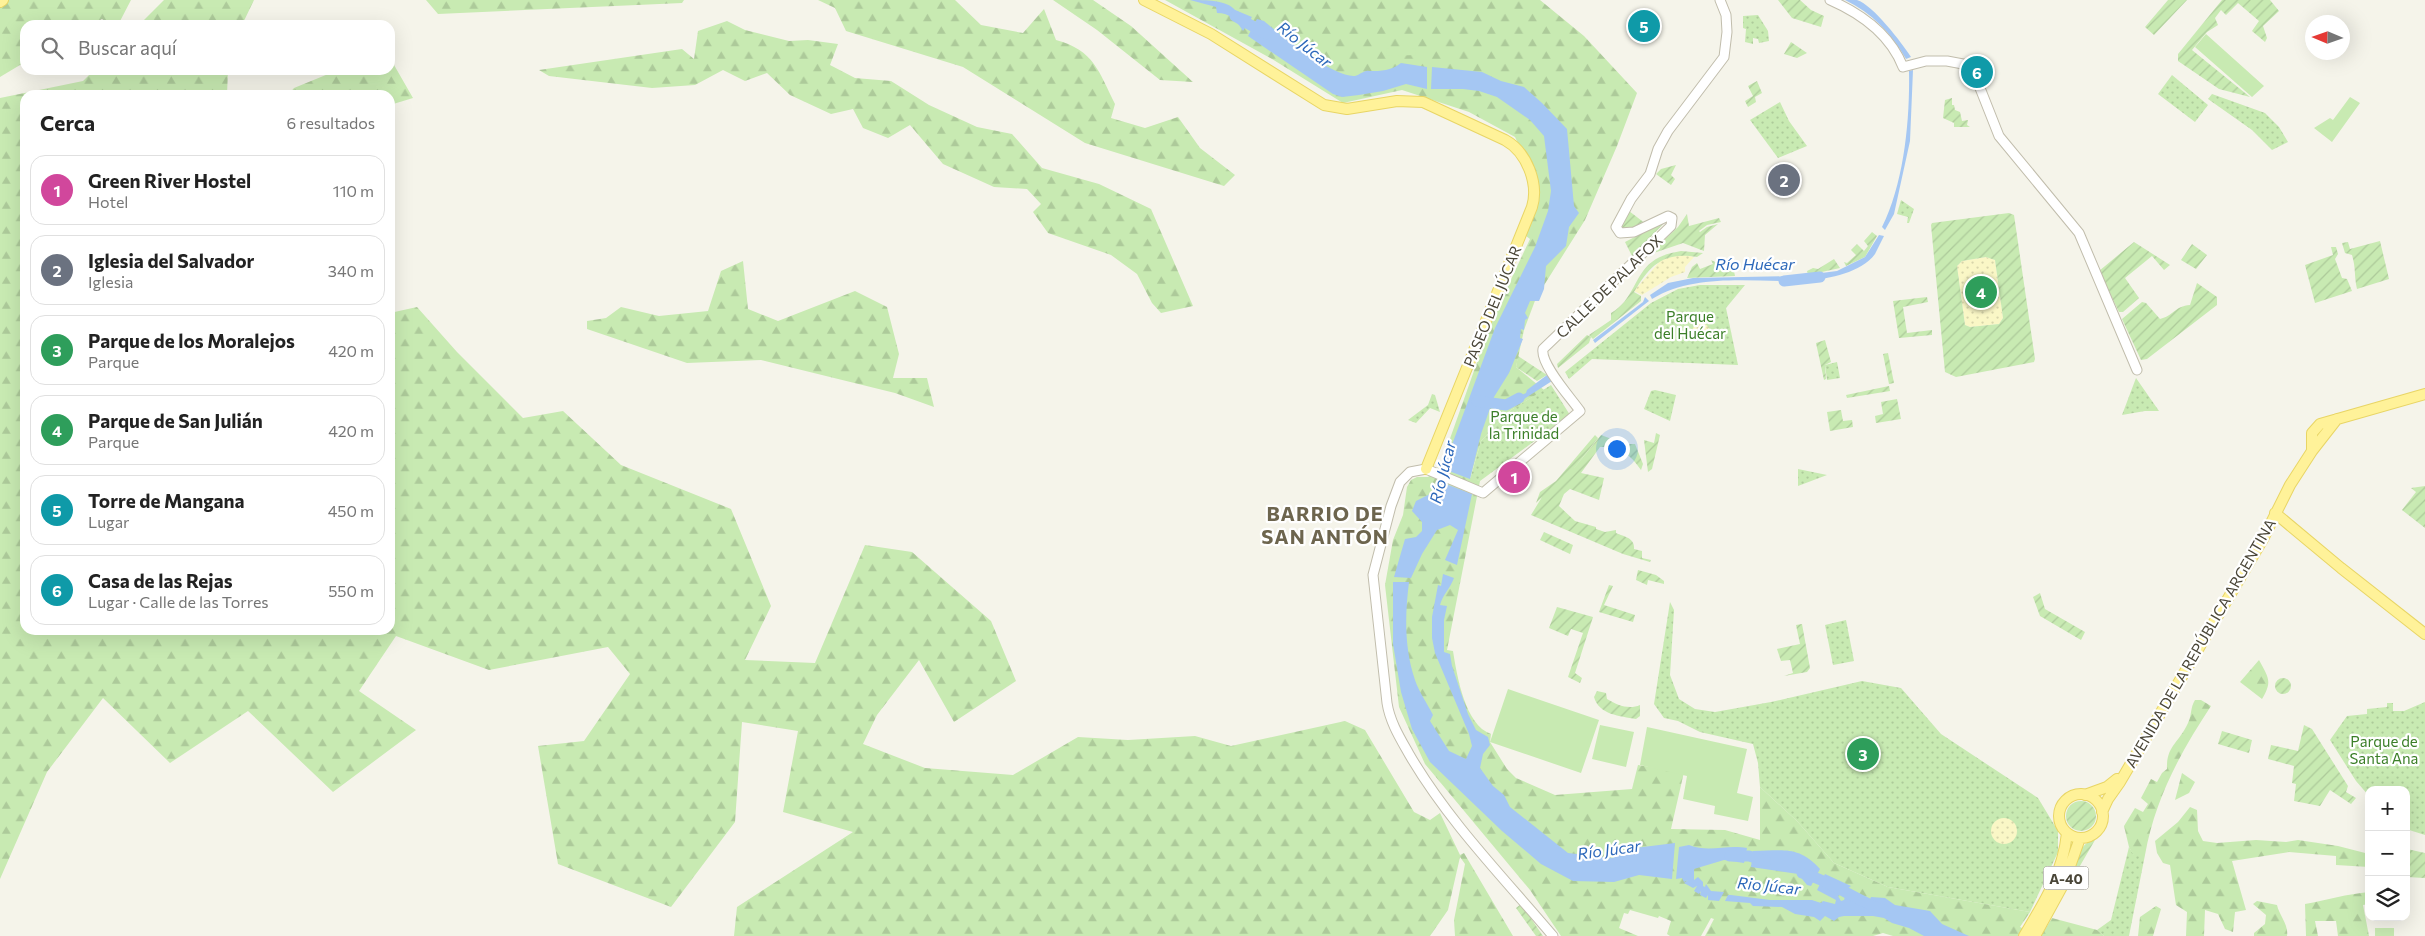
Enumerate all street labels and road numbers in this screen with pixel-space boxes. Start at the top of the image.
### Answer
street label: CALLE DE PALAFOX [1552,231,1666,341]
street label: PASEO DEL JÚCAR [1459,242,1525,369]
street label: AVENIDA DE LA REPÚBLICA ARGENTINA [2120,515,2279,771]
road number: A-40 [2044,866,2088,890]

